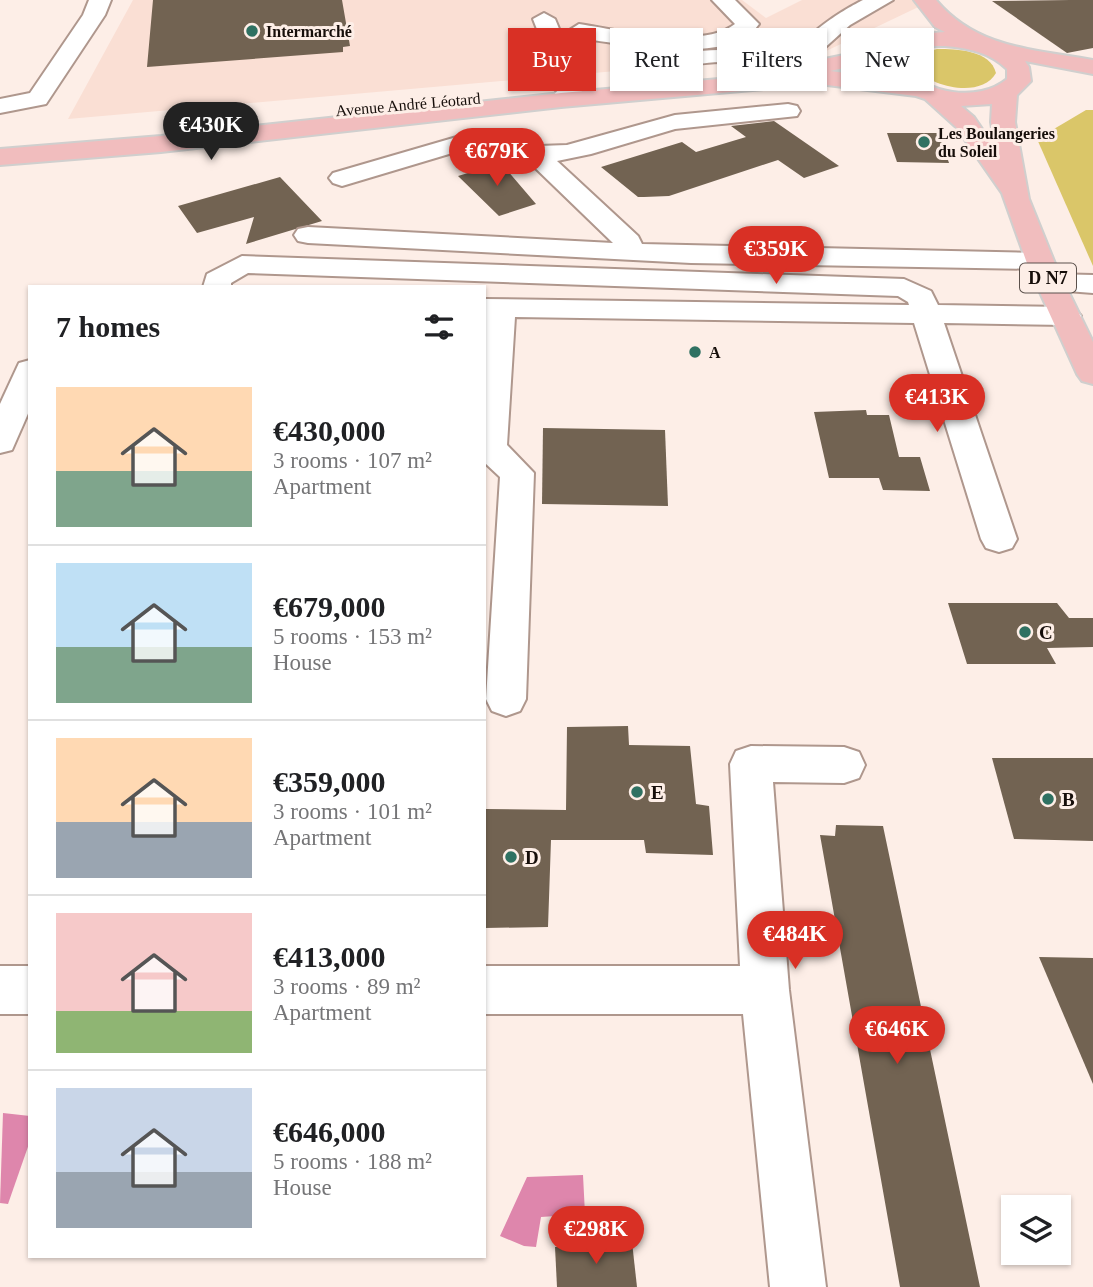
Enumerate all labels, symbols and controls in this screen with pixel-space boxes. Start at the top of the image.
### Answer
marker: Intermarché [244,23,260,39]
place label: Intermarché [266,23,352,40]
chip: Buy [508,28,596,91]
chip: Rent [610,28,703,91]
chip: Filters [717,28,827,91]
chip: New [841,28,934,91]
street label: Avenue André Léotard [335,90,481,119]
pin: €430K [162,102,260,162]
text: €430K [179,112,243,137]
place label: Les Boulangeries du Soleil [938,125,1055,160]
pin: €679K [448,128,546,188]
marker: Les Boulangeries du Soleil [916,134,932,150]
text: €679K [465,138,529,163]
pin: €359K [727,226,825,286]
text: €359K [744,236,808,261]
road number: D N7 [1020,264,1076,292]
icon: filters [420,308,458,346]
text: 7 homes [56,310,160,343]
marker: A [687,344,703,360]
place label: A [709,344,721,361]
pin: €413K [888,374,986,434]
text: €413K [905,384,969,409]
text: €430,000 [273,414,386,447]
icon: home [112,415,196,499]
text: 3 rooms · 107 m² [273,448,432,473]
text: Apartment [273,474,371,499]
text: €679,000 [273,590,386,623]
icon: home [112,591,196,675]
place label: C [1039,622,1053,643]
text: 5 rooms · 153 m² [273,624,432,649]
marker: C [1017,624,1033,640]
text: House [273,650,332,675]
text: €359,000 [273,765,386,798]
icon: home [112,766,196,850]
place label: E [651,782,664,803]
marker: E [629,784,645,800]
place label: B [1062,789,1075,810]
marker: B [1040,791,1056,807]
text: 3 rooms · 101 m² [273,799,432,824]
text: Apartment [273,825,371,850]
place label: D [525,847,539,868]
marker: D [503,849,519,865]
pin: €484K [746,912,844,971]
text: €484K [763,921,827,946]
text: €413,000 [273,940,386,973]
icon: home [112,941,196,1025]
text: 3 rooms · 89 m² [273,974,420,999]
text: Apartment [273,1000,371,1025]
pin: €646K [848,1006,946,1066]
text: €646K [865,1016,929,1041]
text: €646,000 [273,1115,386,1148]
icon: home [112,1116,196,1200]
text: 5 rooms · 188 m² [273,1149,432,1174]
text: House [273,1175,332,1200]
map controls [1001,1195,1071,1265]
button: layers [1001,1195,1071,1265]
pin: €298K [547,1206,645,1266]
text: €298K [564,1216,628,1241]

